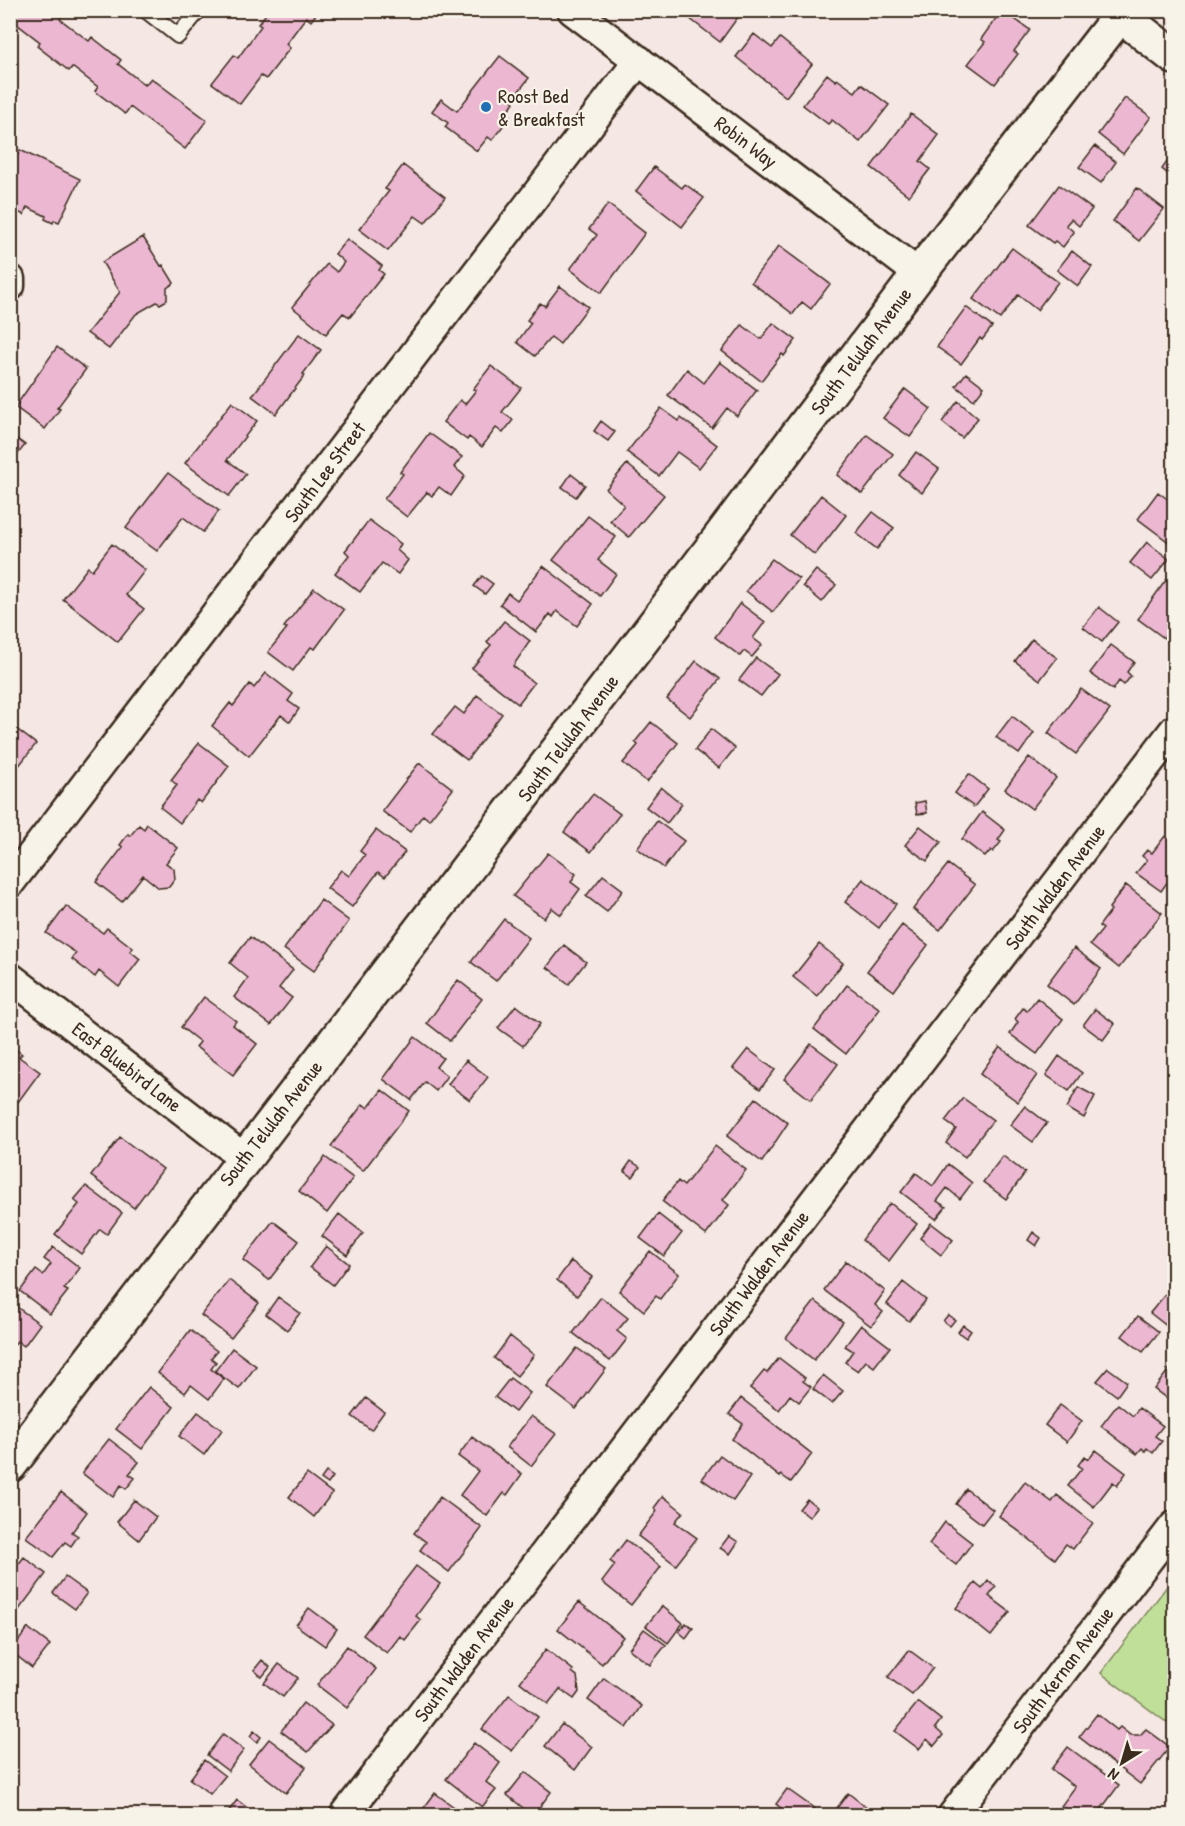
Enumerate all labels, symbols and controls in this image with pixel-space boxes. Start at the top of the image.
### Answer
place label: Roost Bed & Breakfast [498,82,586,132]
marker: Roost Bed & Breakfast [479,100,493,114]
street label: Robin Way [709,109,783,174]
street label: South Telulah Avenue [804,282,917,420]
street label: South Lee Street [278,415,372,528]
street label: South Telulah Avenue [511,669,624,807]
street label: South Walden Avenue [998,818,1111,955]
street label: East Bluebird Lane [67,1015,188,1118]
street label: South Telulah Avenue [213,1054,328,1191]
street label: South Walden Avenue [702,1204,815,1341]
street label: South Walden Avenue [407,1590,520,1727]
street label: South Kernan Avenue [1006,1601,1119,1739]
north arrow [1092,1733,1152,1793]
text: N [1103,1763,1123,1786]

